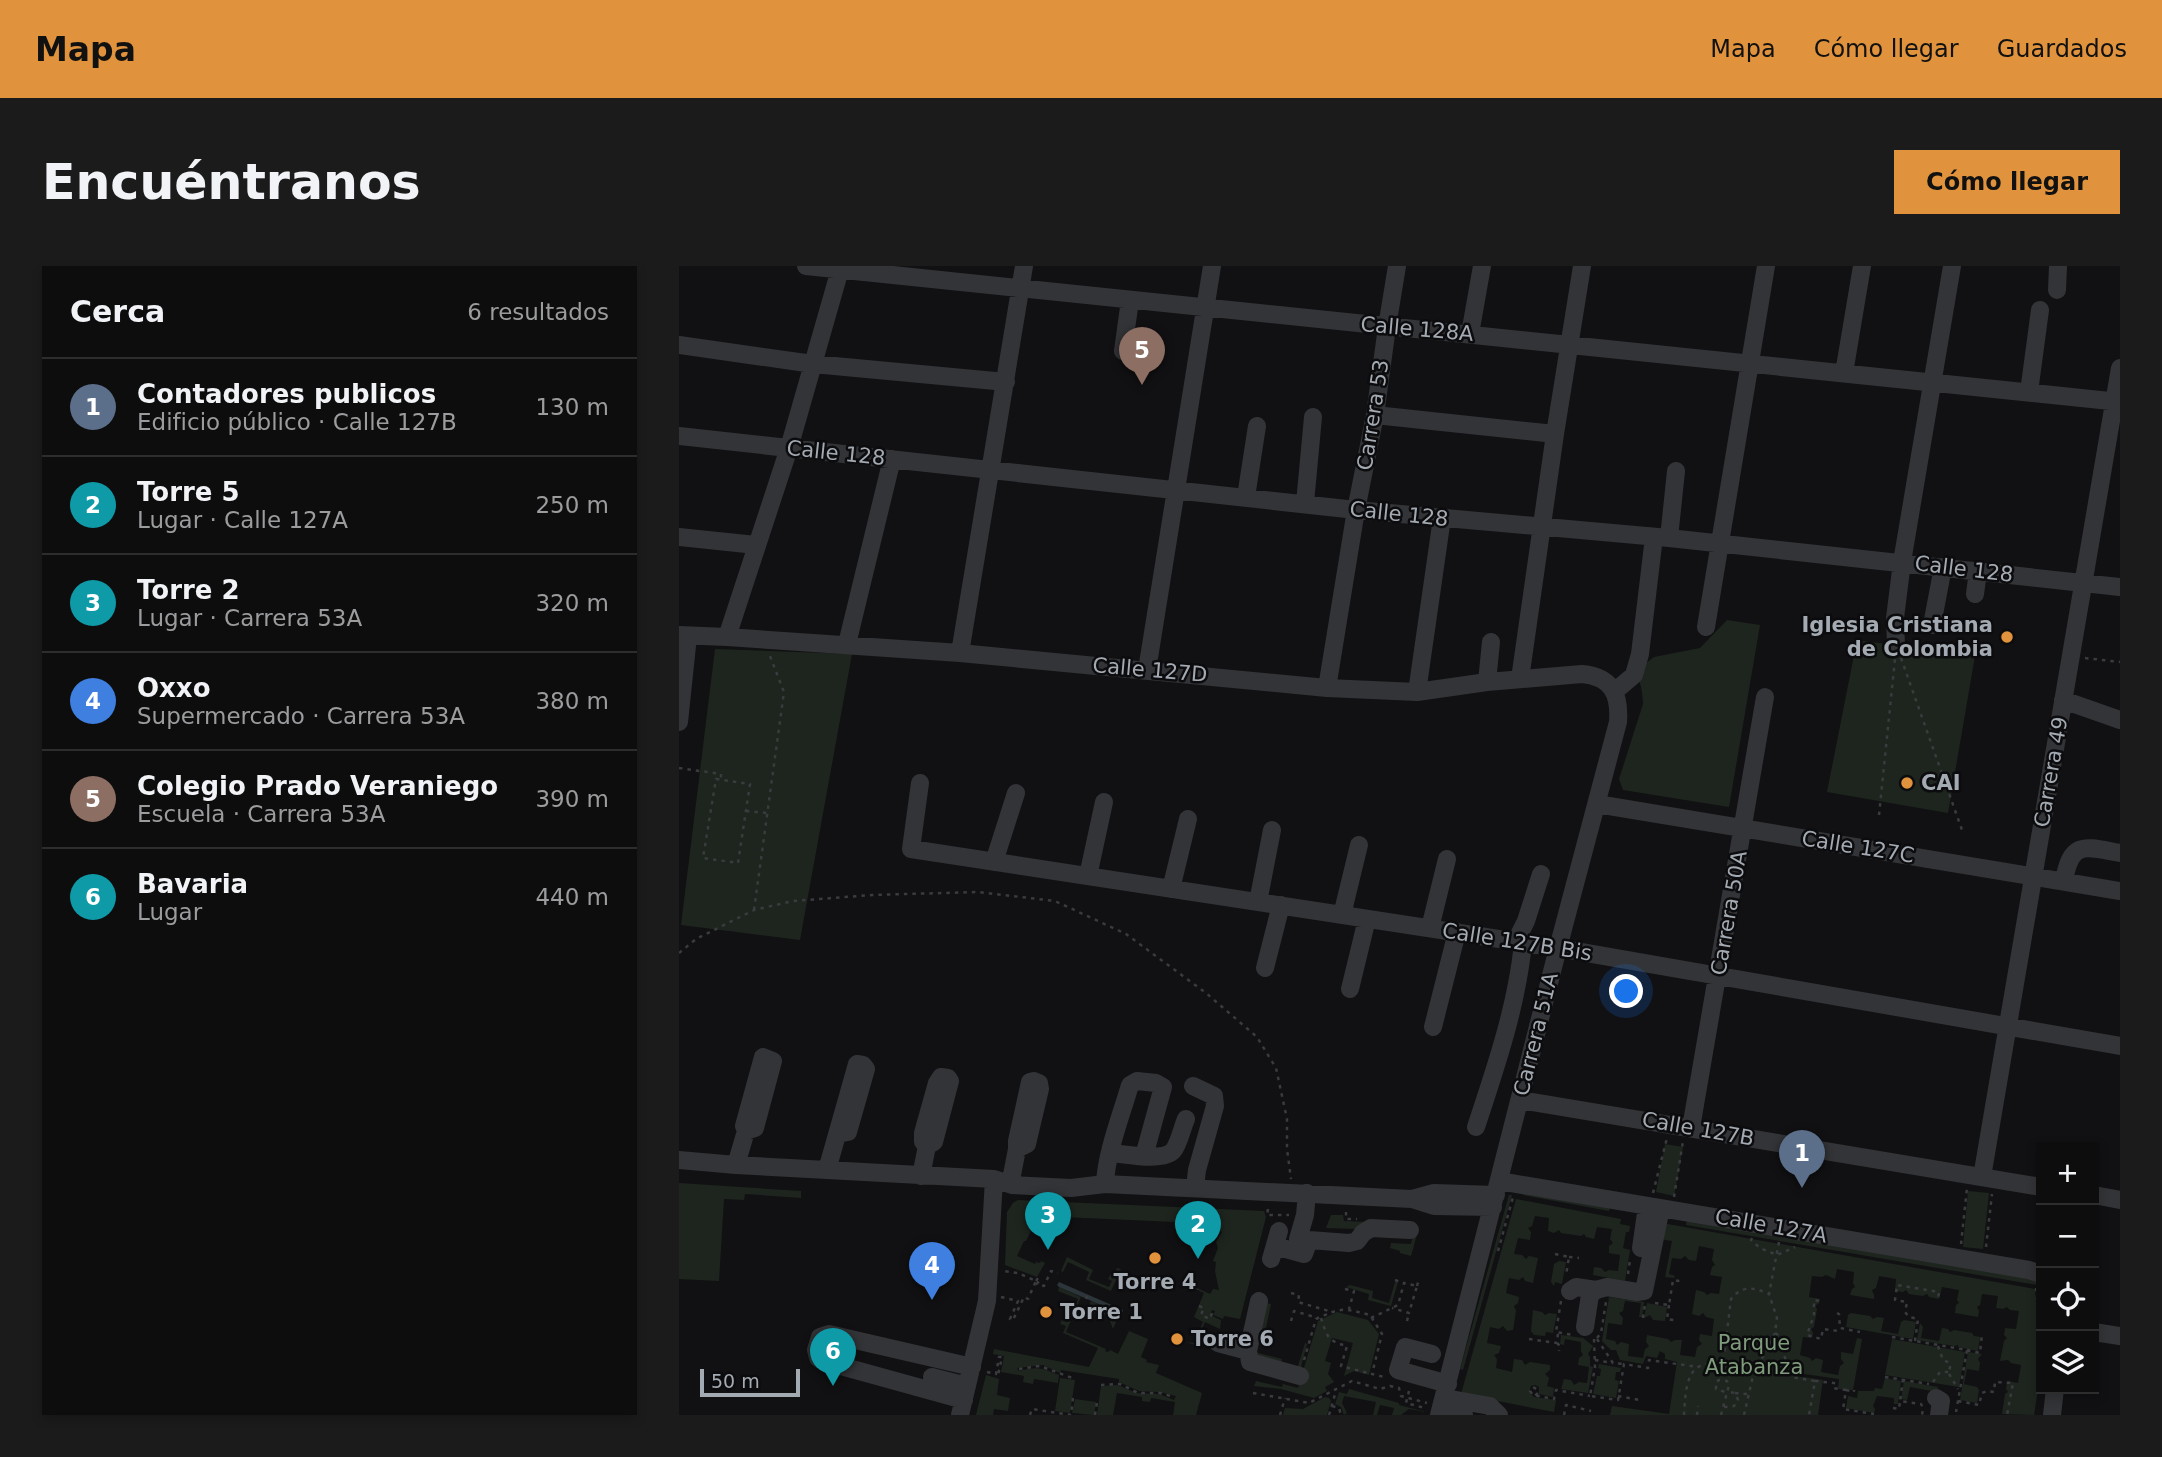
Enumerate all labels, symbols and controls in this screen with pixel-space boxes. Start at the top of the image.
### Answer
text: Mapa [35,30,136,69]
text: Mapa [1710,35,1776,63]
text: Cómo llegar [1814,35,1959,63]
text: Guardados [1997,35,2127,63]
button: Cómo llegar [1894,150,2120,214]
text: Encuéntranos [42,154,421,211]
text: Cerca [70,294,165,329]
text: 6 resultados [467,299,609,325]
street label: Calle 128A [1360,312,1475,346]
pin: 5 [1119,327,1165,385]
street label: Carrera 53 [1352,358,1394,472]
text: Contadores publicos [137,379,436,409]
text: 1 [85,394,101,420]
text: 130 m [535,394,609,420]
text: Edificio público · Calle 127B [137,409,457,435]
street label: Calle 128 [786,436,886,470]
text: Torre 5 [137,477,240,507]
text: 2 [85,492,101,518]
text: 250 m [535,492,609,518]
street label: Calle 128 [1349,497,1449,531]
text: Lugar · Calle 127A [137,507,348,533]
street label: Calle 128 [1913,551,2015,587]
text: Torre 2 [137,575,240,605]
text: 3 [85,590,101,616]
text: 320 m [535,590,609,616]
text: Lugar · Carrera 53A [137,605,362,631]
place label: Iglesia Cristiana de Colombia [1802,613,1993,661]
marker: Iglesia Cristiana de Colombia [1999,629,2015,645]
street label: Calle 127D [1092,653,1208,687]
text: Oxxo [137,673,211,703]
text: 4 [85,688,101,714]
text: 380 m [535,688,609,714]
text: Supermercado · Carrera 53A [137,703,465,729]
street label: Carrera 49 [2029,715,2073,829]
text: Colegio Prado Veraniego [137,771,498,801]
place label: CAI [1921,771,1960,795]
marker: CAI [1899,775,1915,791]
text: 5 [85,786,101,812]
text: 390 m [535,786,609,812]
text: Escuela · Carrera 53A [137,801,385,827]
street label: Calle 127C [1800,826,1916,868]
street label: Carrera 50A [1706,848,1752,977]
text: Bavaria [137,869,248,899]
text: 6 [85,884,101,910]
text: 440 m [535,884,609,910]
text: Lugar [137,899,202,925]
street label: Calle 127B Bis [1440,918,1594,966]
street label: Carrera 51A [1509,969,1563,1098]
your location [1609,974,1643,1008]
street label: Calle 127B [1640,1107,1756,1151]
pin: 1 [1779,1130,1825,1188]
map controls [2036,1142,2099,1394]
button: + [2036,1142,2099,1205]
pin: 3 [1025,1192,1071,1250]
pin: 2 [1175,1201,1221,1259]
street label: Calle 127A [1713,1204,1829,1248]
button: − [2036,1205,2099,1268]
pin: 4 [909,1242,955,1300]
marker: Torre 4 [1147,1250,1163,1266]
button: locate [2036,1268,2099,1331]
place label: Torre 4 [1114,1270,1196,1294]
place label: Torre 1 [1060,1300,1143,1324]
marker: Torre 1 [1038,1304,1054,1320]
place label: Torre 6 [1191,1327,1274,1351]
pin: 6 [810,1328,856,1386]
marker: Torre 6 [1169,1331,1185,1347]
park label: Parque Atabanza [1705,1331,1803,1379]
button: layers [2036,1331,2099,1394]
scale bar [700,1366,800,1398]
text: 50 m [711,1370,760,1392]

